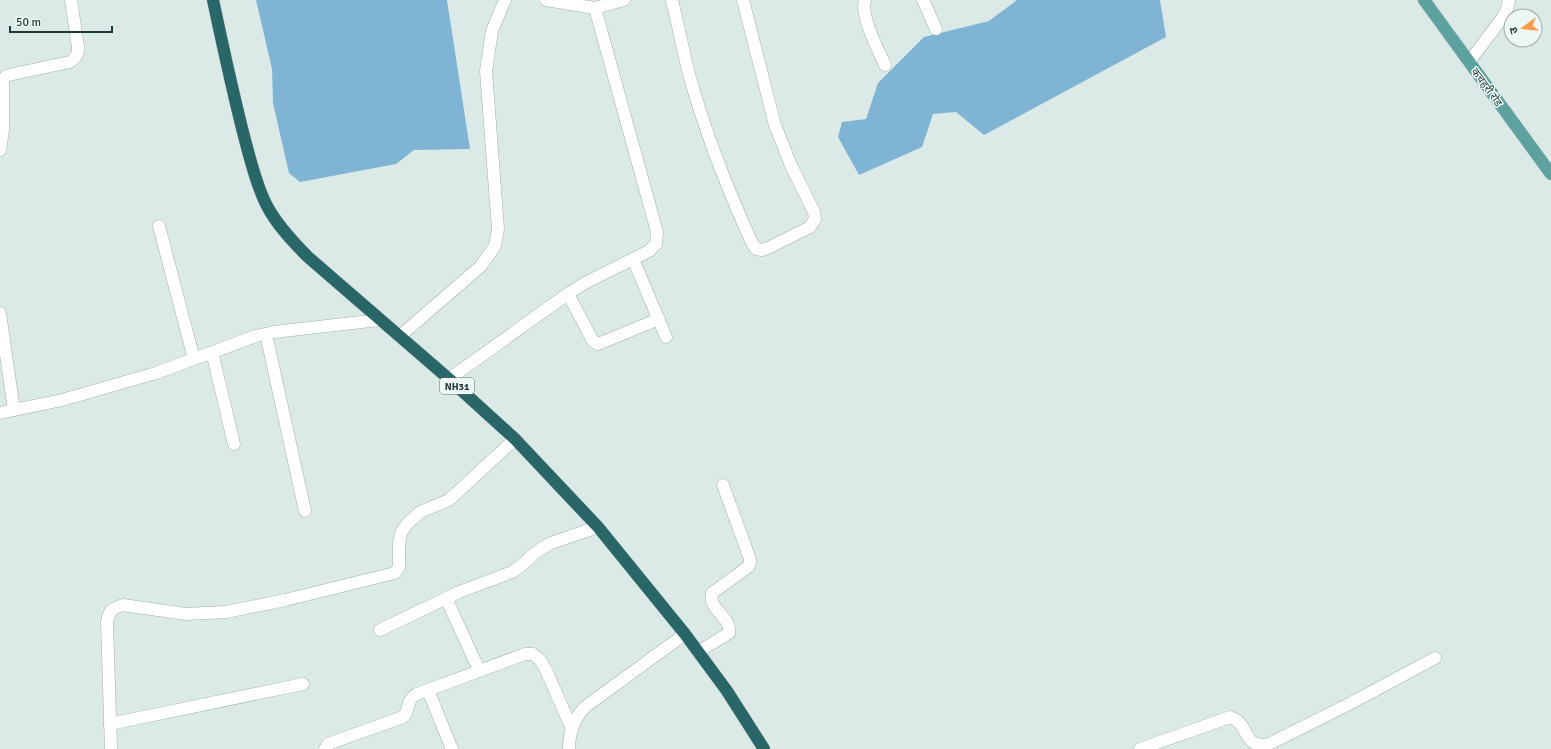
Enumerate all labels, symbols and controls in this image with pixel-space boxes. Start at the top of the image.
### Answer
scale bar [10,8,112,34]
north arrow [1503,8,1543,48]
text: 50 m [16,15,41,30]
text: उ [1507,25,1521,35]
street label: कचहरी रोड [1468,66,1505,109]
road number: NH31 [440,378,474,394]

